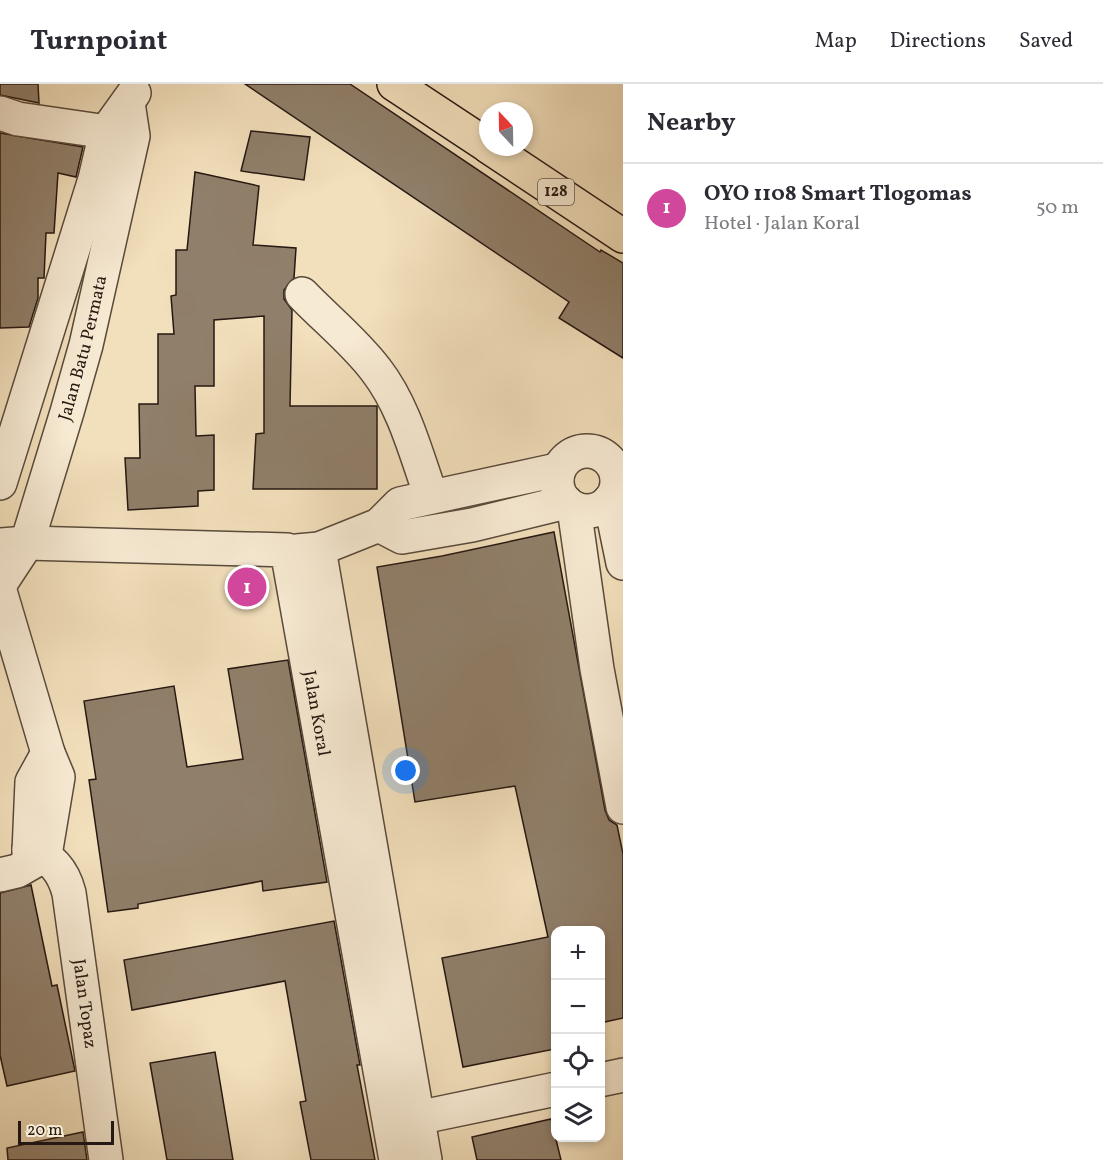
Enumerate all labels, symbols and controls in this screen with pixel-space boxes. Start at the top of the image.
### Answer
text: Turnpoint [30,22,167,61]
text: Map [815,27,857,56]
text: Directions [890,27,986,56]
text: Saved [1019,27,1073,56]
north arrow [479,102,533,156]
text: Nearby [647,105,736,141]
road number: 128 [538,179,574,205]
text: OYO 1108 Smart Tlogomas [704,179,972,210]
text: 1 [662,194,671,222]
text: 50 m [1036,194,1079,222]
text: Hotel · Jalan Koral [704,210,860,238]
street label: Jalan Batu Permata [52,273,114,424]
pin: 1 [228,564,266,610]
street label: Jalan Koral [296,668,336,758]
your location [391,756,420,785]
map controls [551,926,605,1142]
button: + [551,926,605,980]
street label: Jalan Topaz [66,957,103,1050]
button: − [551,980,605,1034]
button: locate [551,1034,605,1088]
button: layers [551,1088,605,1142]
scale bar [18,1118,114,1146]
text: 20 m [27,1120,62,1142]

